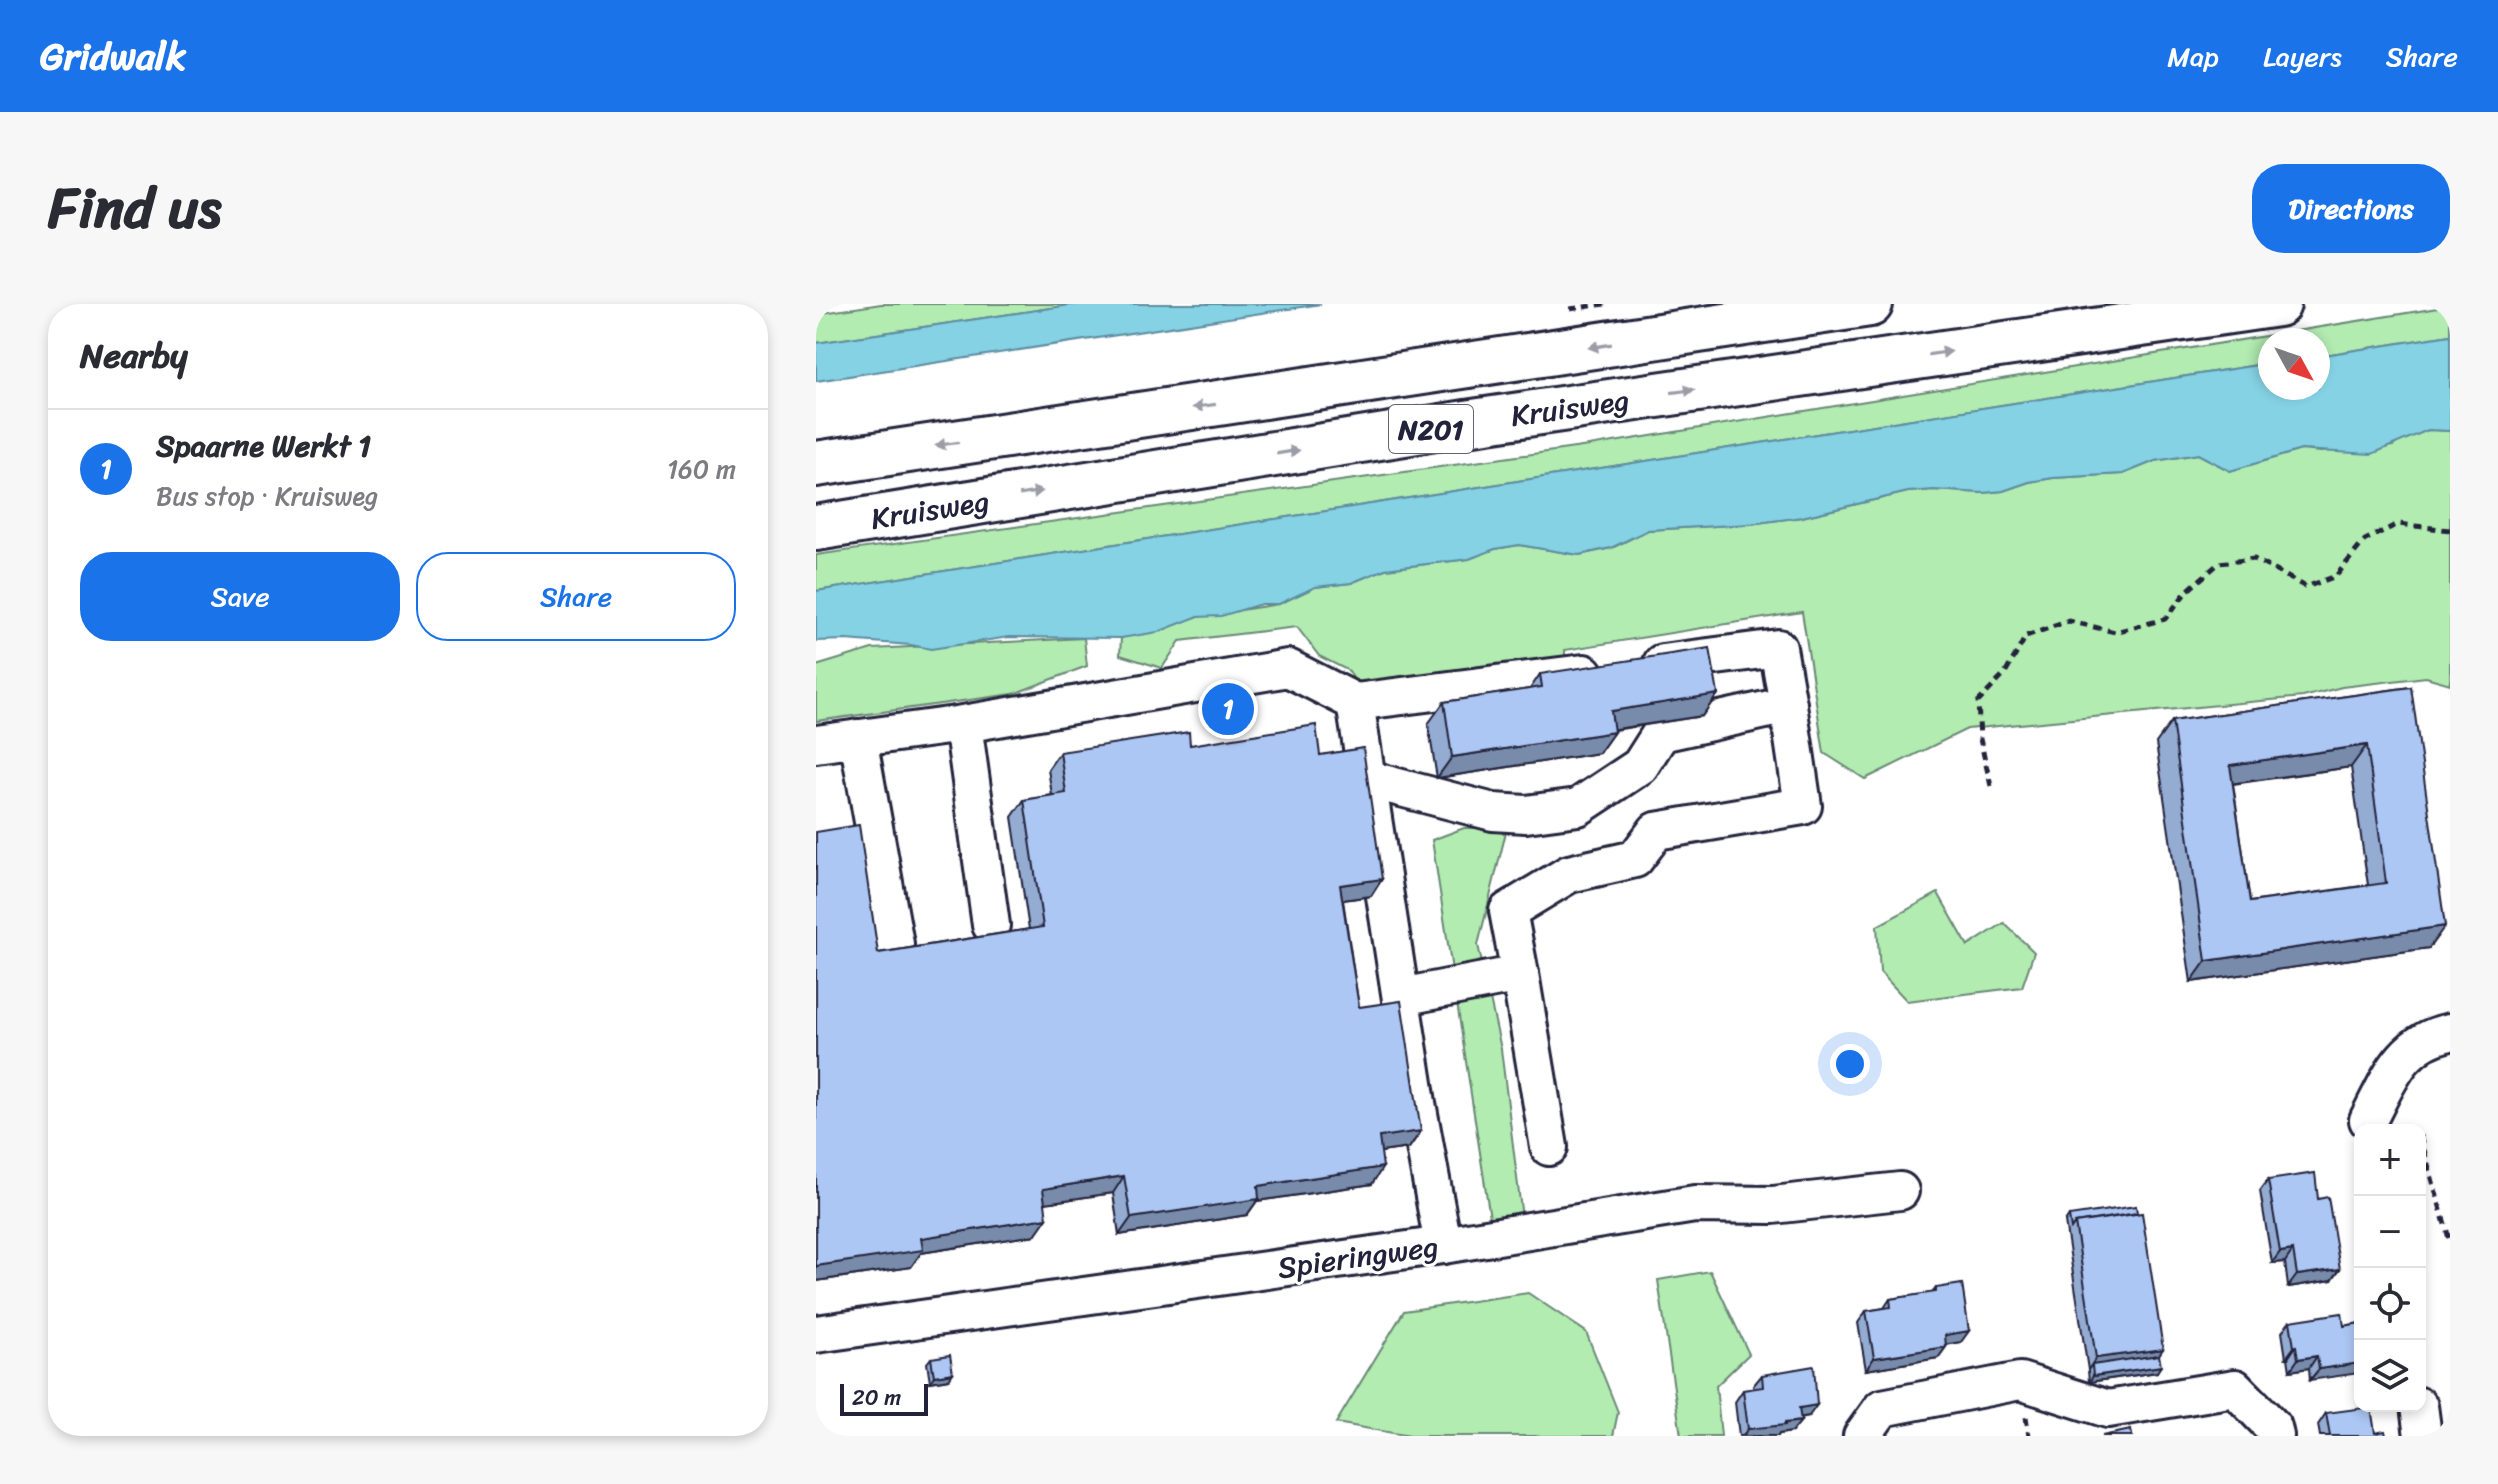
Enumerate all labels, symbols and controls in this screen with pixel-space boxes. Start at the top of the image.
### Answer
text: Gridwalk [40,23,186,90]
text: Map [2167,32,2219,81]
text: Layers [2263,32,2342,81]
text: Share [2386,32,2458,81]
text: Find us [48,159,221,258]
button: Directions [2252,164,2450,253]
text: Nearby [80,326,188,386]
north arrow [2258,328,2330,400]
one-way arrow [1587,340,1612,353]
one-way arrow [1928,346,1953,359]
street label: Kruisweg [1507,373,1633,443]
one-way arrow [1671,384,1696,397]
one-way arrow [1191,400,1216,413]
road number: N201 [1389,405,1473,453]
text: Spaarne Werkt 1 [156,419,371,473]
one-way arrow [934,438,959,451]
one-way arrow [1276,445,1301,458]
text: 1 [100,446,112,492]
text: 160 m [667,446,736,492]
text: Bus stop · Kruisweg [156,473,378,519]
street label: Kruisweg [867,474,993,546]
one-way arrow [1019,487,1044,499]
button: Save [80,552,400,641]
button: Share [416,552,736,641]
pin: 1 [1202,679,1254,739]
your location [1830,1044,1870,1084]
map controls [2354,1124,2426,1412]
button: + [2354,1124,2426,1196]
button: − [2354,1196,2426,1268]
street label: Spieringweg [1274,1219,1442,1295]
button: locate [2354,1268,2426,1340]
button: layers [2354,1340,2426,1412]
text: 20 m [852,1378,901,1417]
scale bar [840,1380,928,1416]

